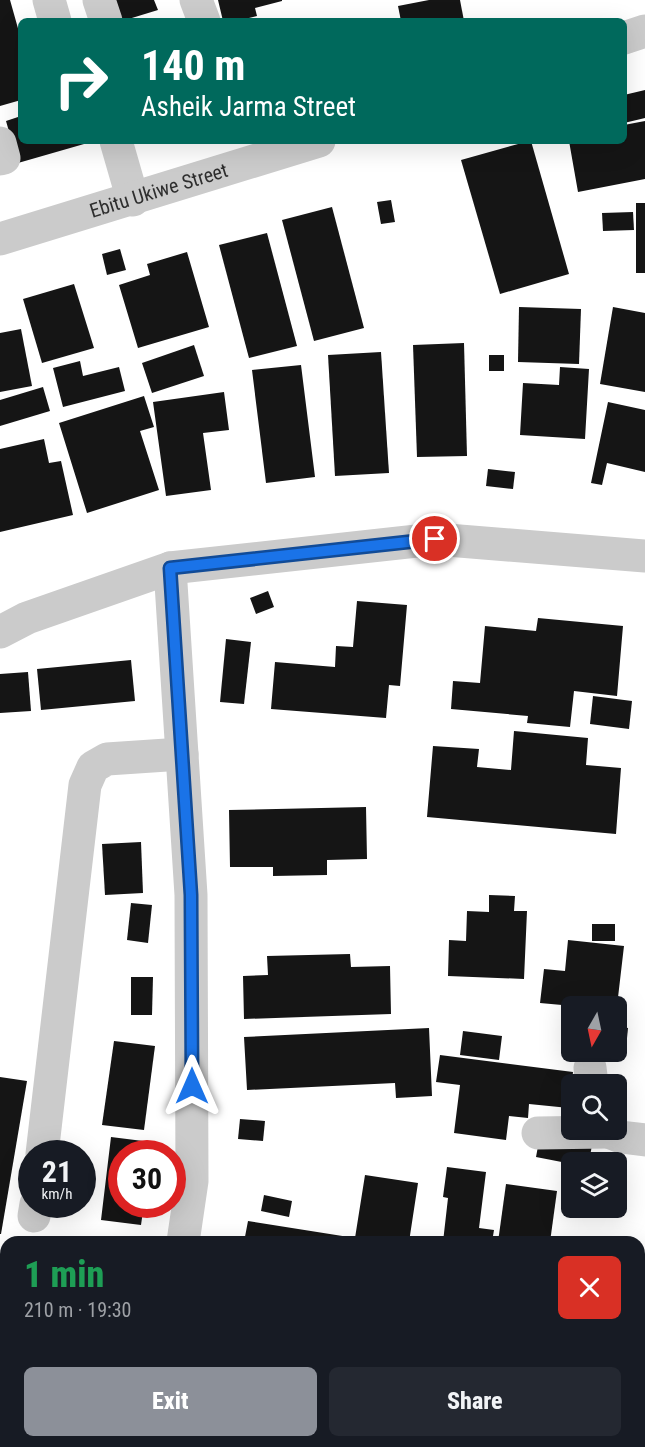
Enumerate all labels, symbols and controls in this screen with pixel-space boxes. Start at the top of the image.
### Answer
text: 140 m [141,41,246,90]
icon: right [42,42,120,120]
text: Asheik Jarma Street [141,91,356,123]
street label: Ebitu Ukiwe Street [87,158,231,223]
pin [409,513,460,564]
icon: arrive [418,522,451,555]
north arrow [561,996,627,1062]
map controls [561,996,627,1218]
position arrow [160,1054,224,1118]
button: search [561,1074,627,1140]
speed limit sign: 30 [108,1140,186,1218]
button: layers [561,1152,627,1218]
text: 21 [42,1154,72,1189]
text: km/h [42,1185,72,1203]
text: 1 min [24,1254,104,1296]
button: close [558,1256,621,1319]
text: 210 m · 19:30 [24,1298,131,1322]
button: Exit [24,1367,317,1436]
button: Share [329,1367,621,1436]

